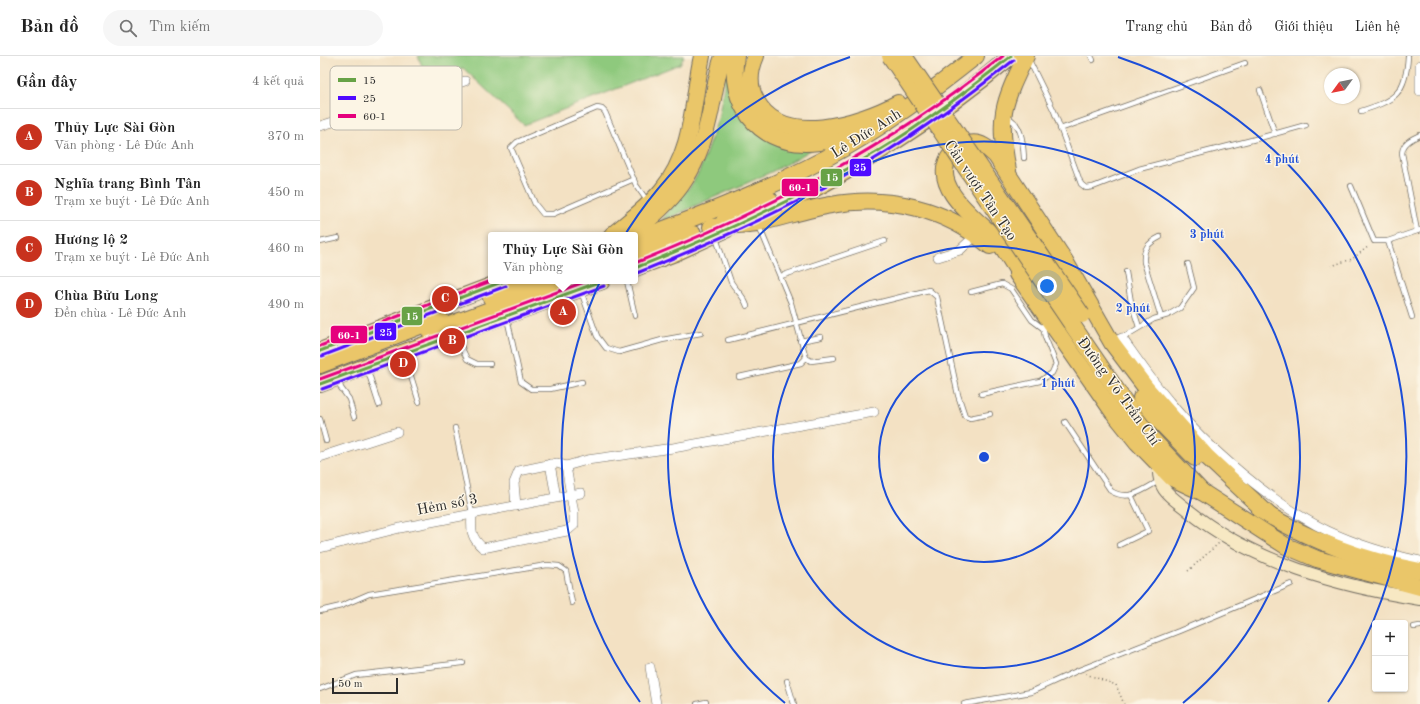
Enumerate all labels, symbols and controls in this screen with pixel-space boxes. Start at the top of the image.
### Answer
search box [103,10,383,46]
icon: search [117,17,139,39]
text: Bản đồ [20,18,79,37]
text: Tìm kiếm [149,20,210,35]
text: Trang chủ [1125,20,1188,34]
text: Bản đồ [1210,20,1252,34]
text: Giới thiệu [1274,20,1333,34]
text: Liên hệ [1355,20,1400,34]
legend [330,66,462,130]
north arrow [1324,68,1360,104]
text: Gần đây [16,74,77,91]
text: 4 kết quả [252,75,304,88]
text: 15 [363,76,376,87]
text: 25 [363,94,376,105]
street label: Lê Đức Anh [829,107,904,162]
text: 60-1 [363,112,386,123]
text: Thủy Lực Sài Gòn [54,121,175,136]
text: A [24,130,34,143]
text: 370 m [267,130,304,143]
street label: Cầu vượt Tân Tạo [941,137,1020,244]
text: Văn phòng · Lê Đức Anh [54,139,194,152]
text: 4 phút [1265,154,1300,166]
line badge: 25 [849,158,872,177]
text: 25 [854,163,866,174]
line badge: 15 [820,168,843,187]
text: 15 [826,173,838,184]
text: Nghĩa trang Bình Tân [54,177,201,192]
line badge: 60-1 [781,178,819,197]
text: 60-1 [788,183,812,194]
text: B [24,186,34,199]
text: 450 m [267,186,304,199]
text: Trạm xe buýt · Lê Đức Anh [54,195,210,208]
text: 3 phút [1190,229,1225,241]
popup [488,232,638,284]
text: Hương lộ 2 [54,233,128,248]
text: C [25,242,33,255]
text: 460 m [267,242,304,255]
text: Thủy Lực Sài Gòn [502,243,624,258]
text: Trạm xe buýt · Lê Đức Anh [54,251,210,264]
text: Văn phòng [502,261,563,274]
your location [1037,276,1057,296]
pin: C [432,284,458,314]
text: Chùa Bửu Long [54,289,158,304]
pin: A [550,297,576,327]
text: D [24,298,34,311]
text: 490 m [267,298,304,311]
text: 2 phút [1116,303,1151,315]
line badge: 15 [401,306,423,326]
text: Đền chùa · Lê Đức Anh [54,307,186,320]
text: 15 [406,312,418,323]
line badge: 25 [374,322,397,341]
line badge: 60-1 [330,325,368,344]
pin: B [439,326,465,356]
text: 25 [380,328,392,339]
text: 60-1 [337,331,361,342]
street label: Đường Võ Trần Chí [1074,334,1164,449]
pin: D [390,349,416,379]
text: 1 phút [1041,378,1076,390]
centre of rings [977,450,991,464]
street label: Hẻm số 3 [415,491,479,519]
map controls [1372,620,1408,692]
button: + [1372,620,1408,656]
button: − [1372,656,1408,692]
scale bar [332,676,398,695]
text: 50 m [338,679,363,690]

